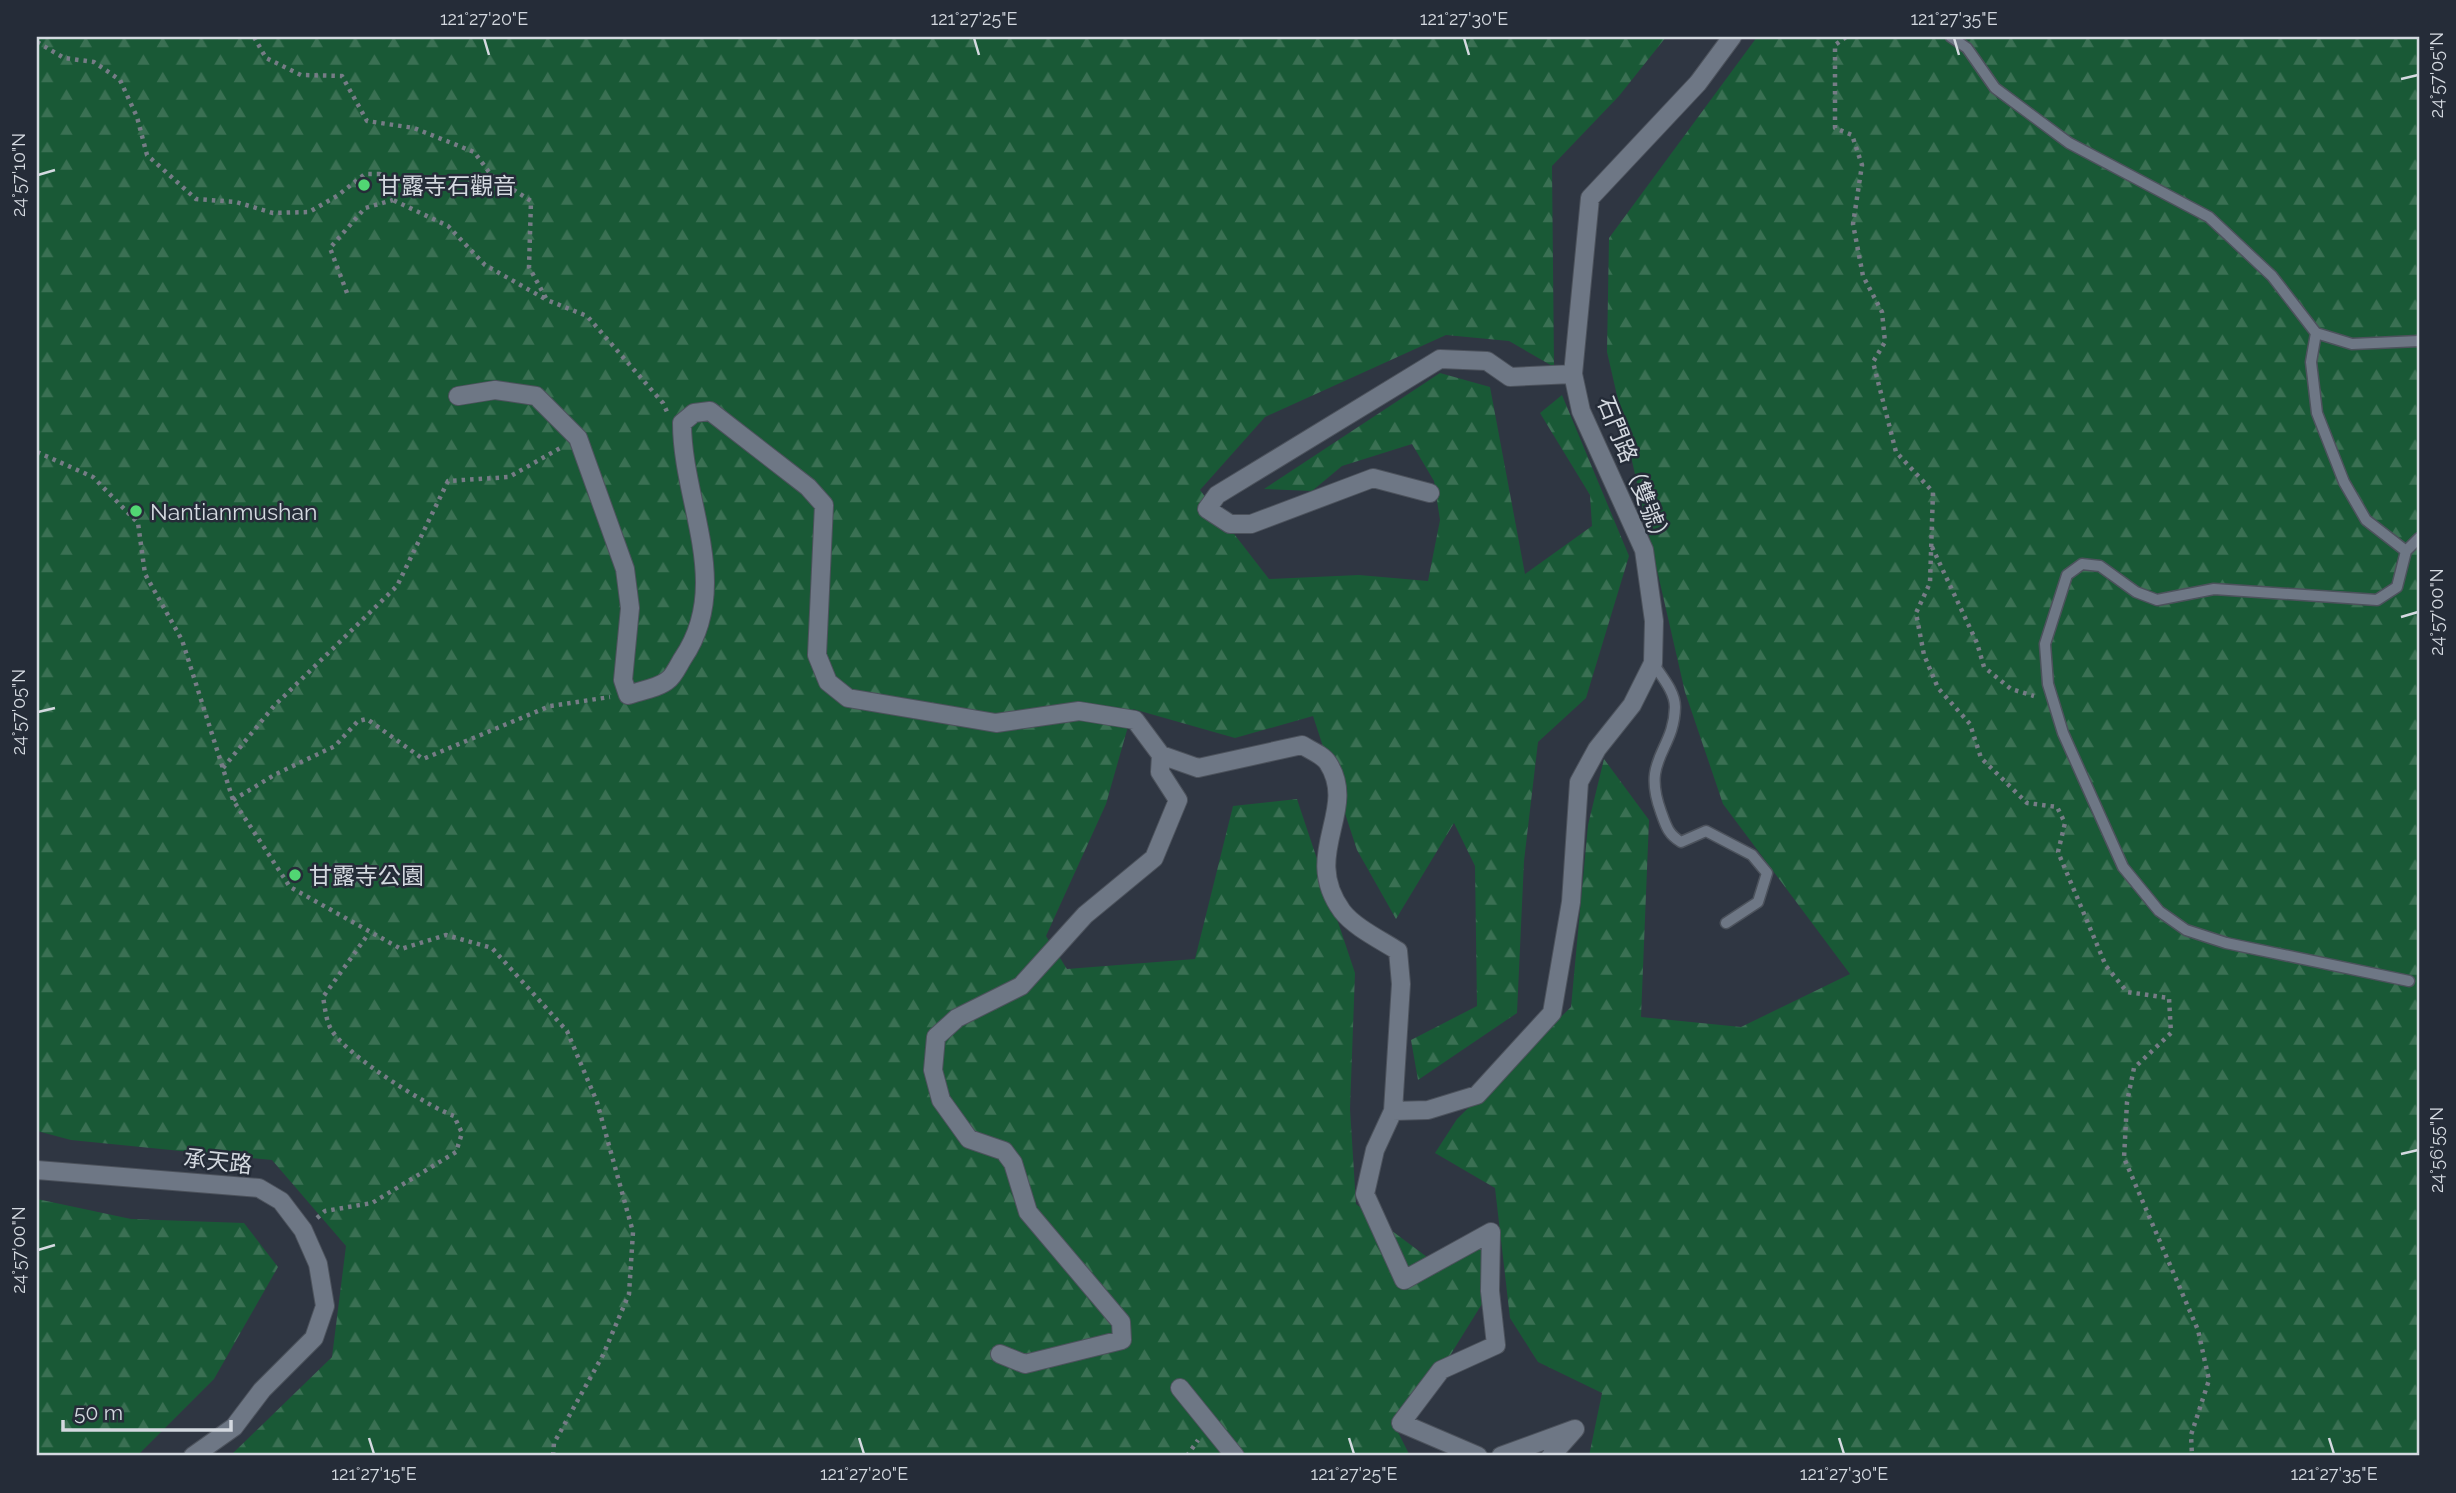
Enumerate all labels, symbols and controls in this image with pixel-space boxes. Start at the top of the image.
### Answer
text: 121°27'20"E [440,8,528,29]
text: 121°27'25"E [930,8,1018,29]
text: 121°27'30"E [1420,8,1508,29]
text: 121°27'35"E [1910,8,1998,29]
text: 24°57'05"N [2426,32,2447,118]
text: 24°57'10"N [8,133,29,217]
place label: 甘露寺石觀音 [378,172,516,199]
marker: 甘露寺石觀音 [356,177,372,193]
street label: 石門路（雙號） [1592,392,1678,552]
place label: Nantianmushan [150,498,317,525]
marker: Nantianmushan [128,503,144,519]
text: 24°57'00"N [2426,568,2447,656]
text: 24°57'05"N [8,669,29,755]
place label: 甘露寺公園 [309,862,424,889]
marker: 甘露寺公園 [287,867,303,883]
text: 24°56'55"N [2426,1107,2447,1193]
street label: 承天路 [182,1144,254,1178]
text: 24°57'00"N [8,1206,29,1294]
scale bar [63,1388,231,1432]
text: 50 m [74,1400,123,1425]
text: 121°27'15"E [331,1463,417,1484]
text: 121°27'20"E [820,1463,908,1484]
text: 121°27'25"E [1310,1463,1398,1484]
text: 121°27'30"E [1800,1463,1888,1484]
text: 121°27'35"E [2290,1463,2378,1484]

